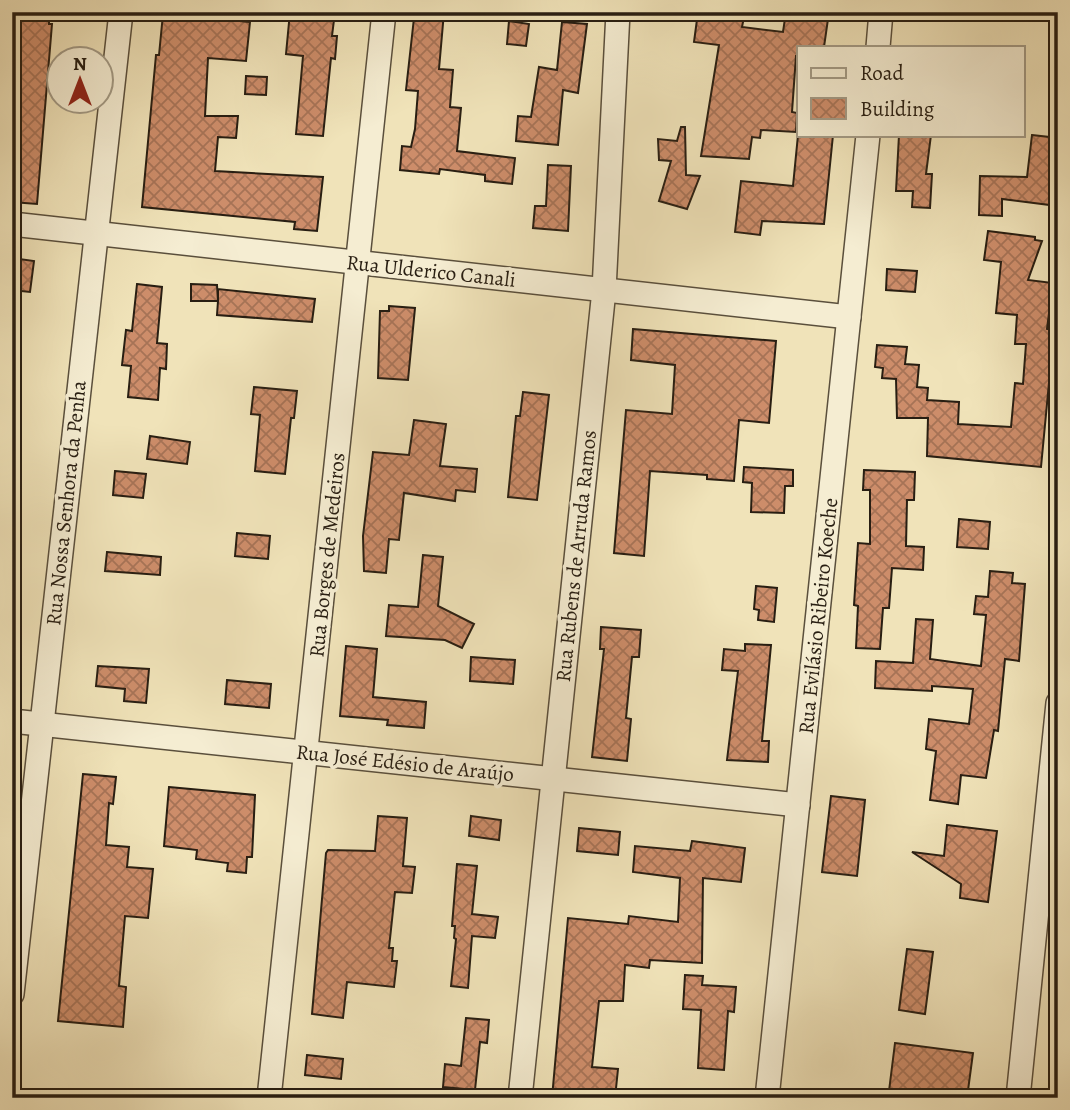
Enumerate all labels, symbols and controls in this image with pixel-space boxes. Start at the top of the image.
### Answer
north arrow [46,46,116,116]
legend [797,46,1024,136]
text: N [73,51,87,77]
text: Road [860,59,904,87]
text: Building [860,95,935,123]
street label: Rua Ulderico Canali [345,248,517,294]
street label: Rua Nossa Senhora da Penha [39,379,93,627]
street label: Rua Rubens de Arruda Ramos [549,429,603,683]
street label: Rua Borges de Medeiros [302,451,352,659]
street label: Rua Evilásio Ribeiro Koeche [792,496,844,736]
street label: Rua José Edésio de Araújo [295,738,515,788]

